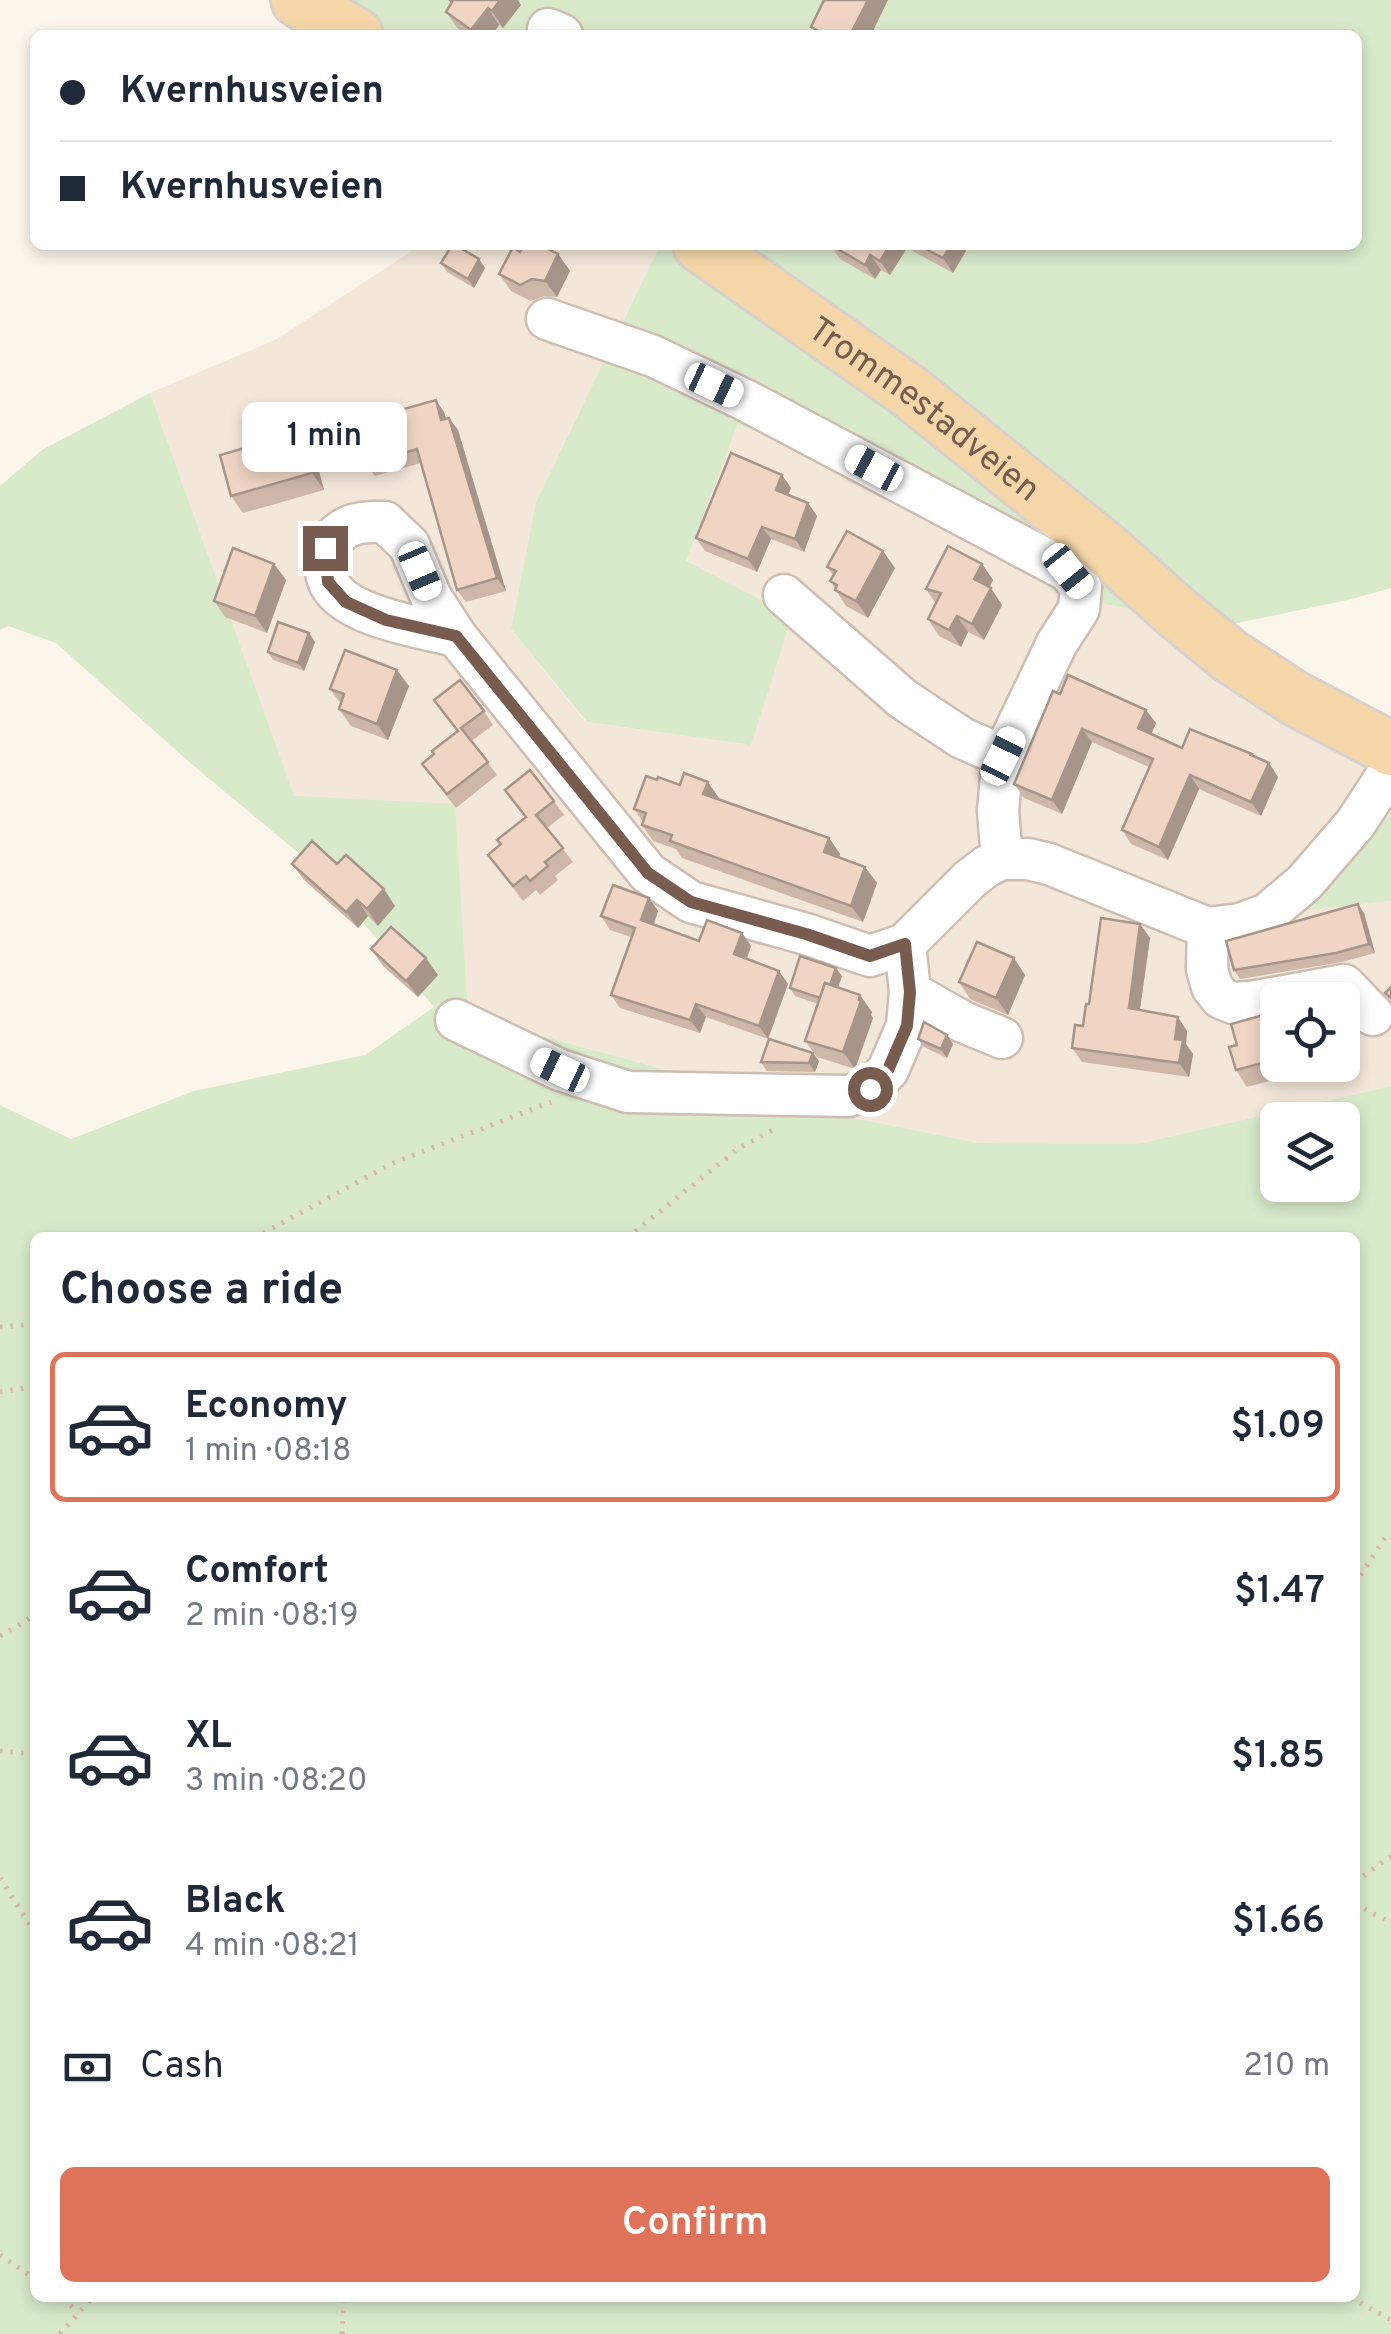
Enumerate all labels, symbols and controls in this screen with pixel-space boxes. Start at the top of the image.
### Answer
text: Kvernhusveien [120,68,384,117]
text: Kvernhusveien [120,164,384,213]
street label: Trommestadveien [799,309,1048,513]
car [680,359,748,411]
callout: 1 min [242,403,408,473]
text: 1 min [287,417,362,457]
car [840,441,908,495]
route end [303,526,348,571]
car [394,538,446,604]
car [1037,538,1099,604]
car [976,722,1030,790]
map controls [1260,982,1360,1202]
button: locate [1260,982,1360,1082]
car [526,1044,594,1096]
route start [848,1067,893,1112]
button: layers [1260,1102,1360,1202]
text: Choose a ride [60,1263,343,1320]
icon: car [65,1382,155,1472]
text: Economy [185,1383,347,1432]
text: $1.09 [1230,1403,1325,1452]
text: 1 min · 08:18 [185,1432,352,1472]
icon: car [65,1547,155,1637]
text: Comfort [185,1548,329,1597]
text: $1.47 [1234,1568,1325,1617]
text: 2 min · 08:19 [185,1597,359,1637]
icon: car [65,1712,155,1802]
text: XL [185,1713,232,1762]
text: $1.85 [1231,1733,1325,1782]
text: 3 min · 08:20 [185,1762,368,1802]
icon: car [65,1877,155,1967]
text: Black [185,1878,285,1927]
text: $1.66 [1232,1898,1325,1947]
text: 4 min · 08:21 [185,1927,360,1967]
icon: cash [60,2040,115,2095]
text: Cash [140,2043,224,2092]
text: 210 m [1243,2047,1330,2087]
button: Confirm [60,2167,1330,2282]

